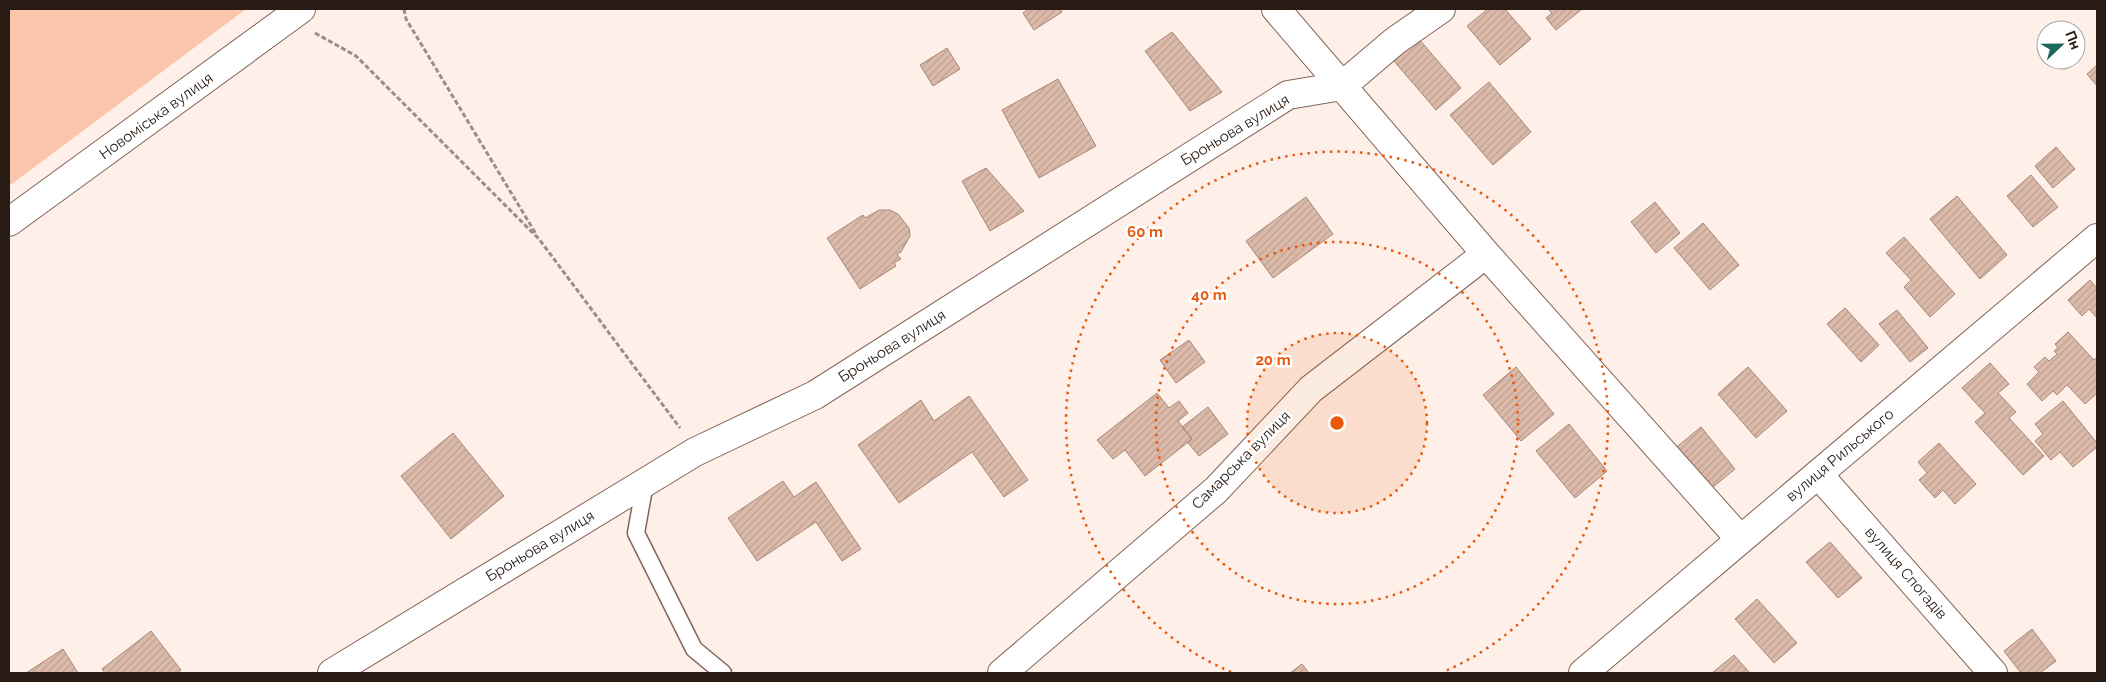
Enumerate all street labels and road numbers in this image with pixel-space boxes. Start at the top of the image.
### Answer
street label: Новоміська вулиця [96,69,216,163]
street label: Броньова вулиця [1178,91,1292,169]
street label: Броньова вулиця [835,306,949,386]
street label: вулиця Рильського [1783,405,1897,505]
street label: Самарська вулиця [1188,407,1294,513]
street label: Броньова вулиця [483,507,597,585]
street label: вулиця Спогадів [1861,523,1951,623]

